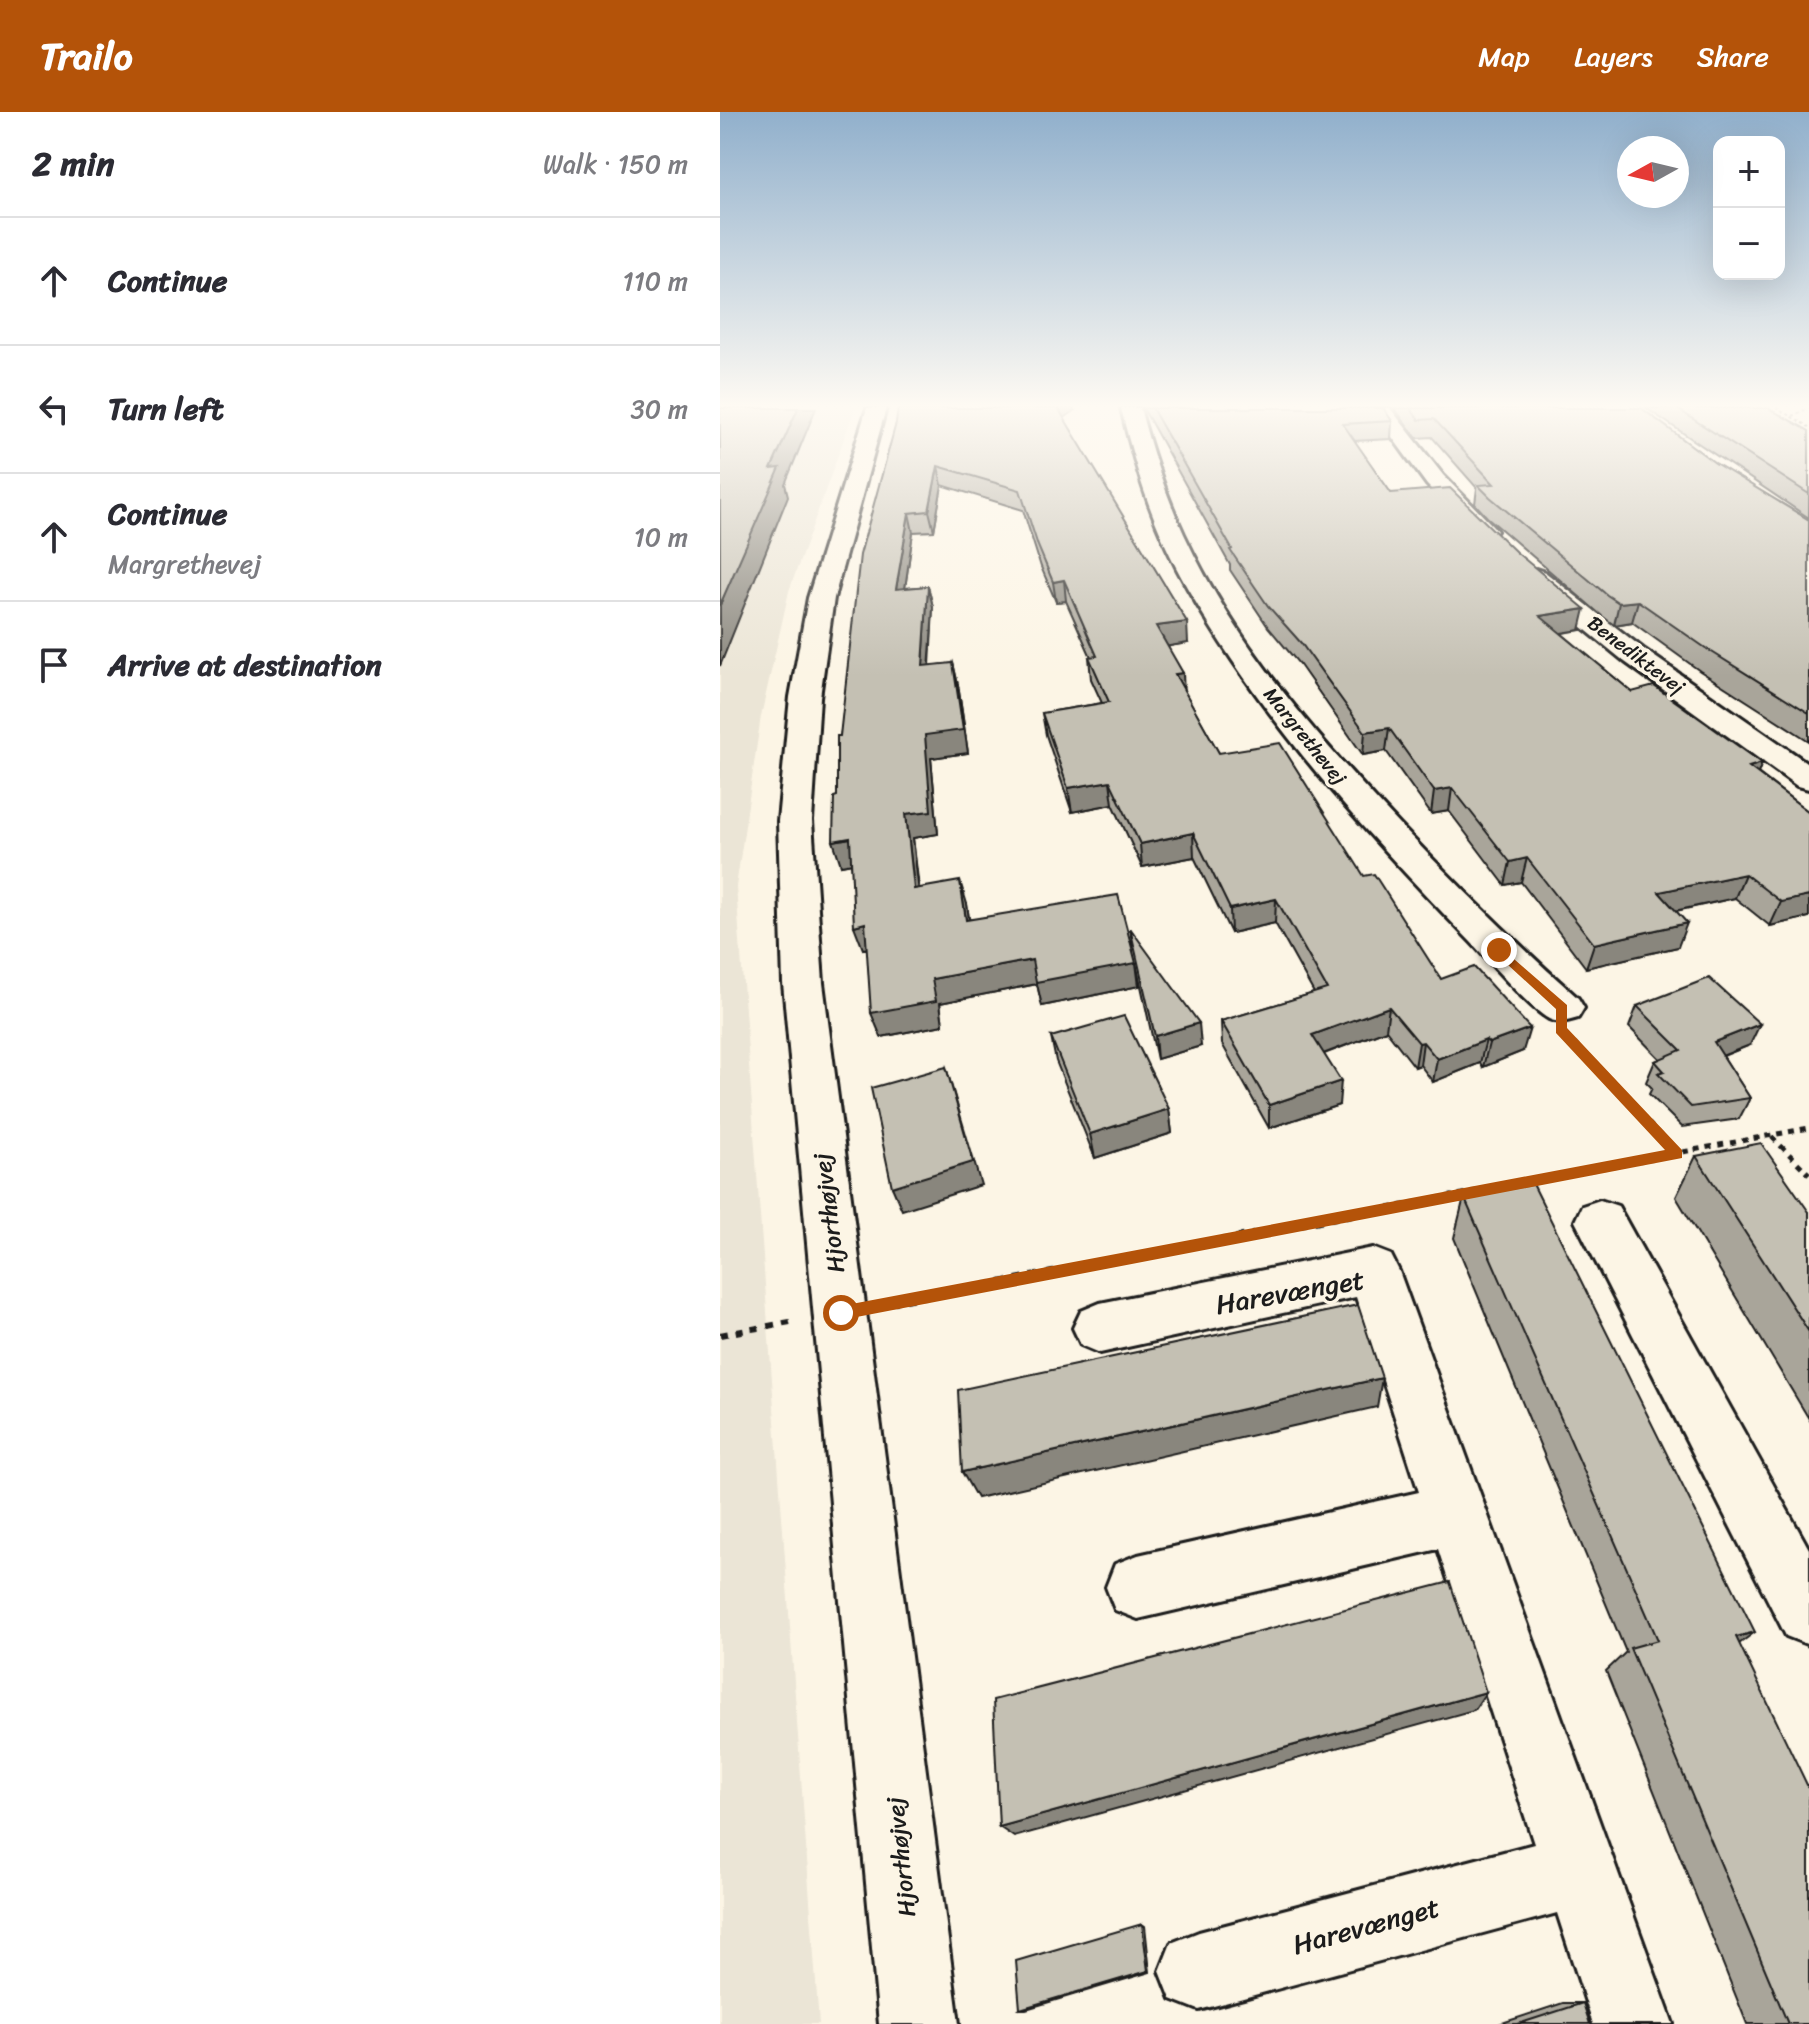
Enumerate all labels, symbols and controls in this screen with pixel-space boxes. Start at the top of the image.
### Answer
text: Trailo [40,23,133,90]
text: Map [1478,32,1530,81]
text: Layers [1574,32,1653,81]
text: Share [1697,32,1769,81]
text: 2 min [32,134,114,194]
north arrow [1617,136,1689,208]
map controls [1713,136,1785,280]
button: + [1713,136,1785,208]
text: Walk · 150 m [543,141,688,187]
button: − [1713,208,1785,280]
text: Continue [108,254,227,308]
text: 110 m [623,258,688,304]
icon: ahead [32,259,76,303]
text: Turn left [108,382,224,436]
text: 30 m [631,386,688,432]
icon: left [32,387,76,431]
text: Continue [108,487,227,541]
text: 10 m [634,514,688,560]
icon: ahead [32,515,76,559]
text: Margrethevej [108,541,262,587]
street label: Benediktevej [1580,606,1693,704]
text: Arrive at destination [108,638,382,692]
icon: arrive [32,643,76,687]
street label: Margrethevej [1254,679,1356,793]
route end [1481,932,1517,968]
street label: Hjorthøjvej [801,1151,857,1275]
street label: Harevænget [1212,1255,1368,1329]
route start [823,1295,859,1331]
street label: Hjorthøjvej [874,1795,928,1919]
street label: Harevænget [1287,1883,1445,1969]

